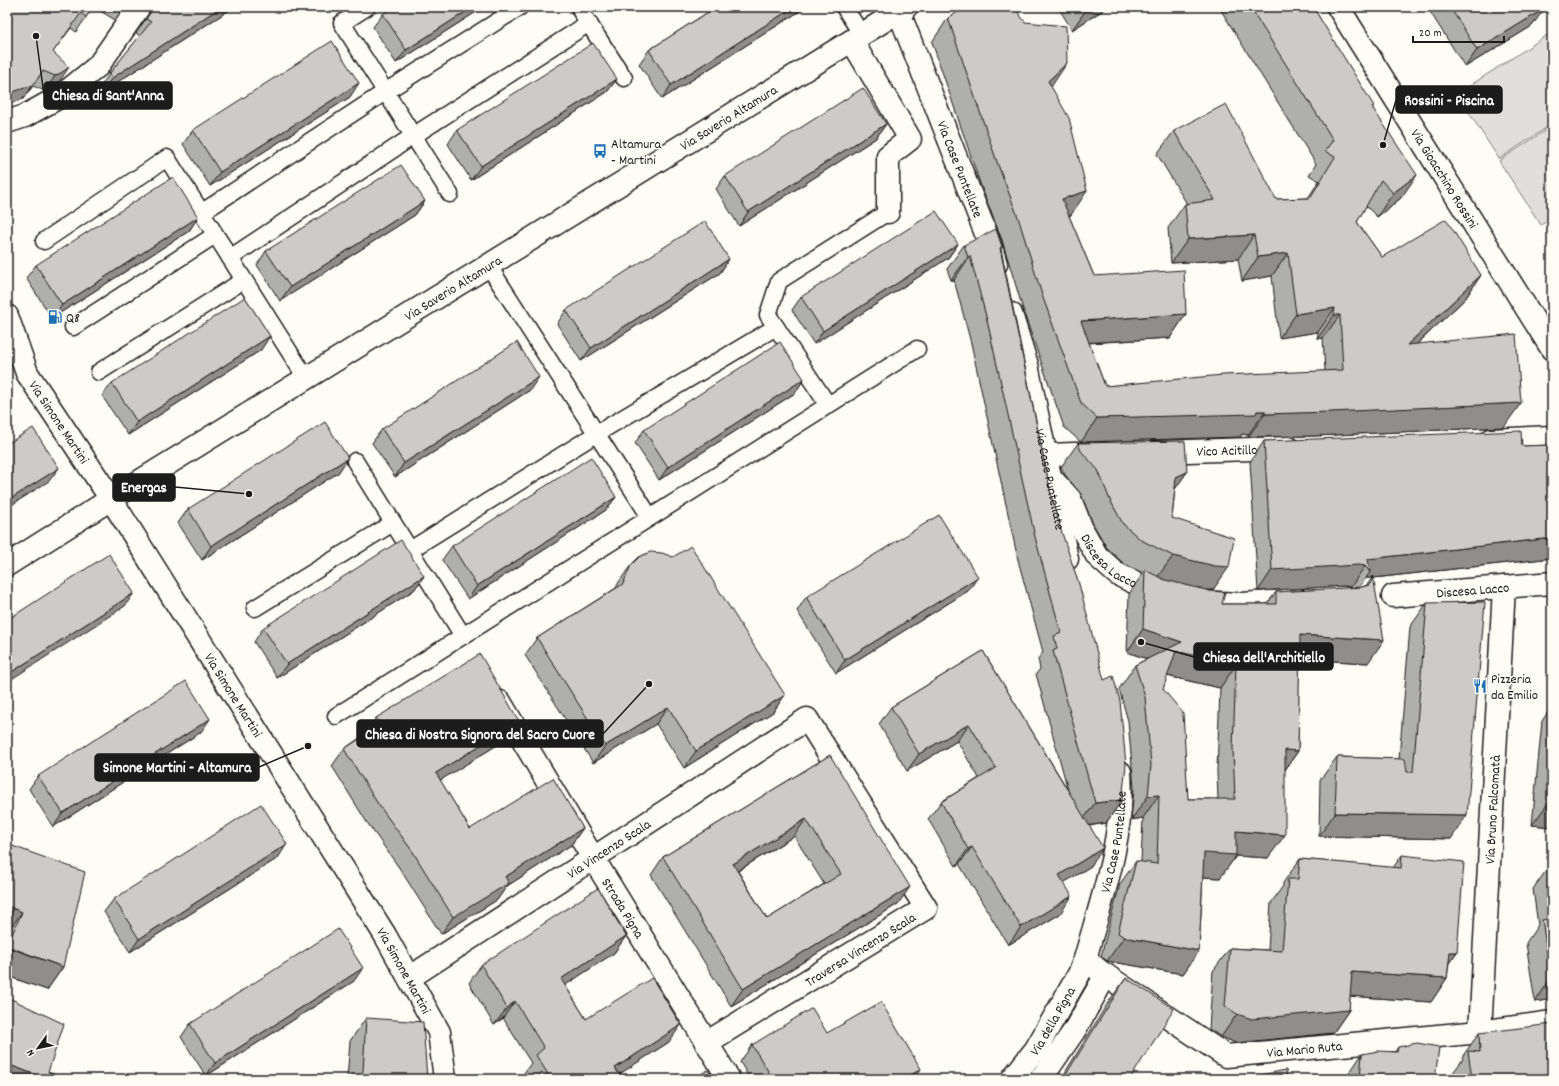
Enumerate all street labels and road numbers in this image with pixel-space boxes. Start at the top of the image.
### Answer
street label: Via Saverio Altamura [677,81,782,157]
street label: Via Case Puntellate [931,118,987,221]
street label: Via Gioacchino Rossini [1405,126,1482,233]
street label: Via Saverio Altamura [401,251,507,327]
street label: Via Simone Martini [23,377,93,469]
street label: Via Case Puntellate [1028,427,1069,532]
street label: Vico Acitillo [1196,441,1258,463]
street label: Discesa Lacco [1075,531,1140,594]
street label: Discesa Lacco [1436,579,1510,604]
street label: Via Simone Martini [198,650,267,742]
street label: Via Bruno Falcomatà [1481,754,1507,865]
street label: Via Case Puntellate [1096,791,1133,895]
street label: Via Vincenzo Scala [564,815,656,884]
street label: Strada Pigna [596,875,648,943]
street label: Traversa Vincenzo Scala [802,908,921,993]
street label: Via Simone Martini [371,924,435,1018]
street label: Via della Pigna [1026,983,1082,1061]
street label: Via Mario Ruta [1266,1037,1344,1064]

